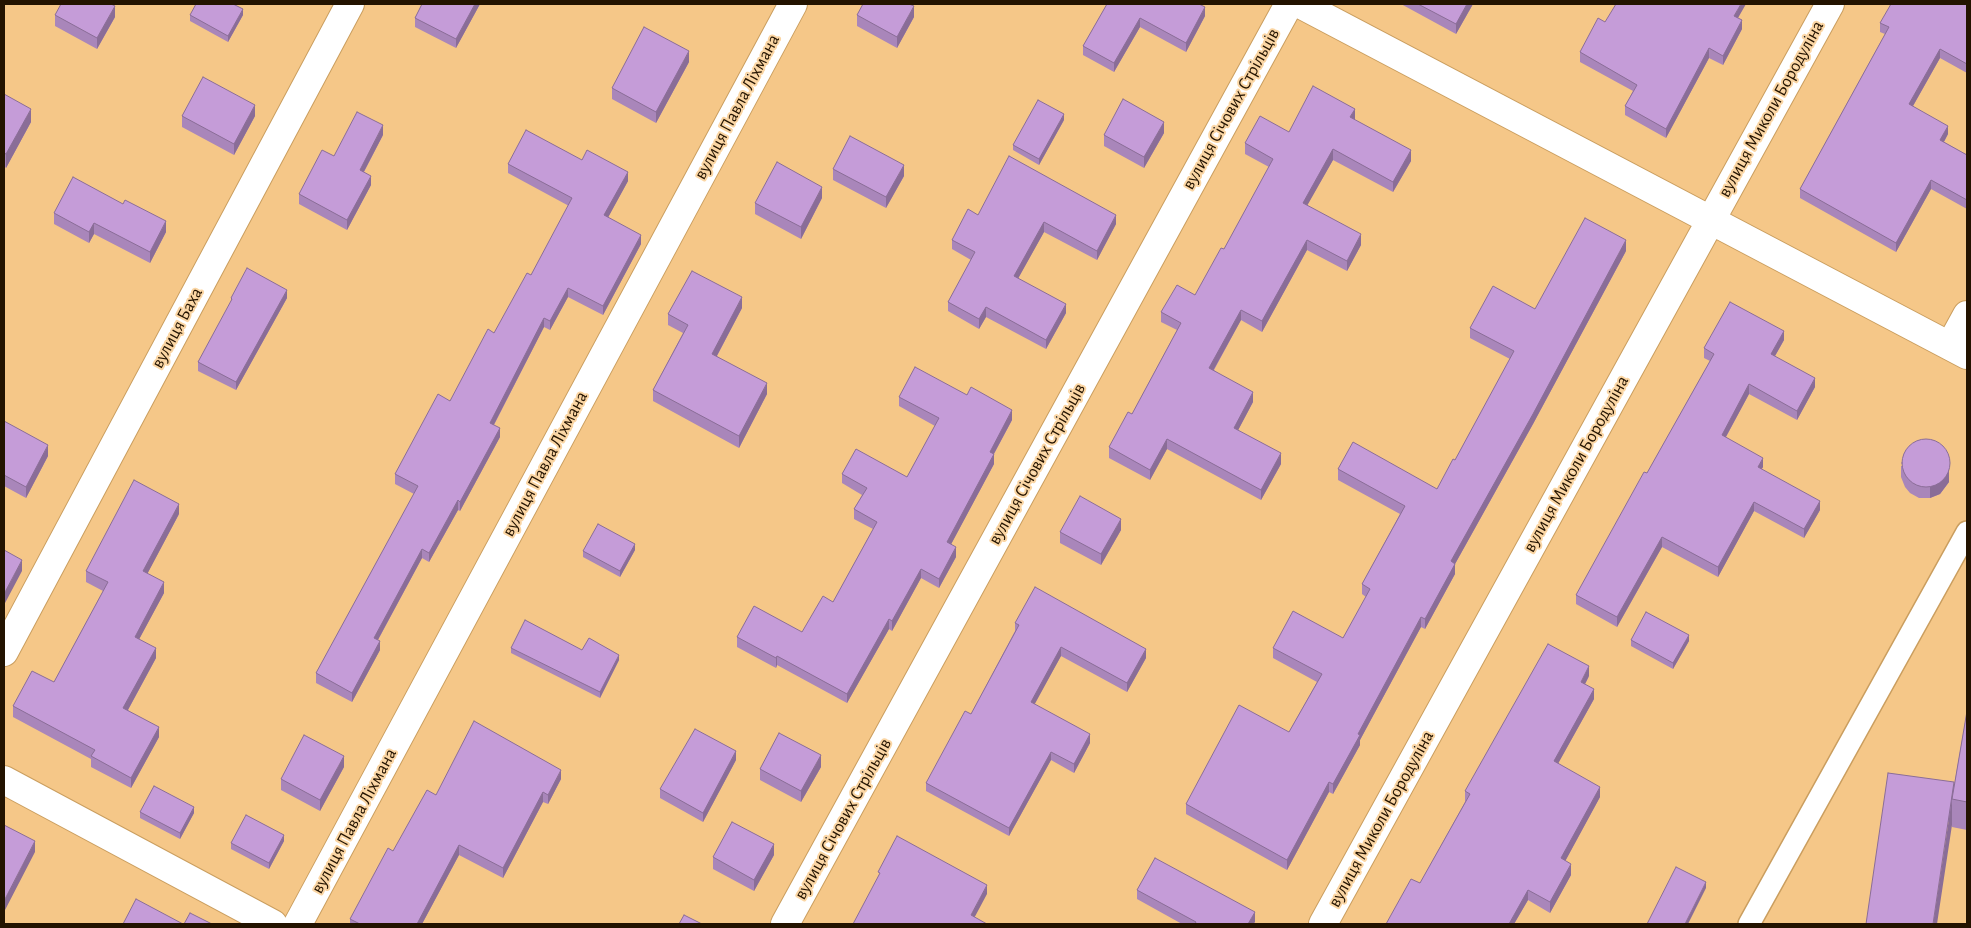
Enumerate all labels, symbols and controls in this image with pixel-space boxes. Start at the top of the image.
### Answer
street label: вулиця Миколи Бородуліна [1713,17,1829,201]
street label: вулиця Січових Стрільців [1178,25,1284,193]
street label: вулиця Павла Ліхмана [690,31,784,183]
street label: вулиця Баха [147,284,207,372]
street label: вулиця Миколи Бородуліна [1518,372,1634,556]
street label: вулиця Січових Стрільців [984,380,1090,548]
street label: вулиця Павла Ліхмана [498,388,592,540]
street label: вулиця Миколи Бородуліна [1323,727,1439,911]
street label: вулиця Січових Стрільців [790,735,896,903]
street label: вулиця Павла Ліхмана [307,745,401,897]

